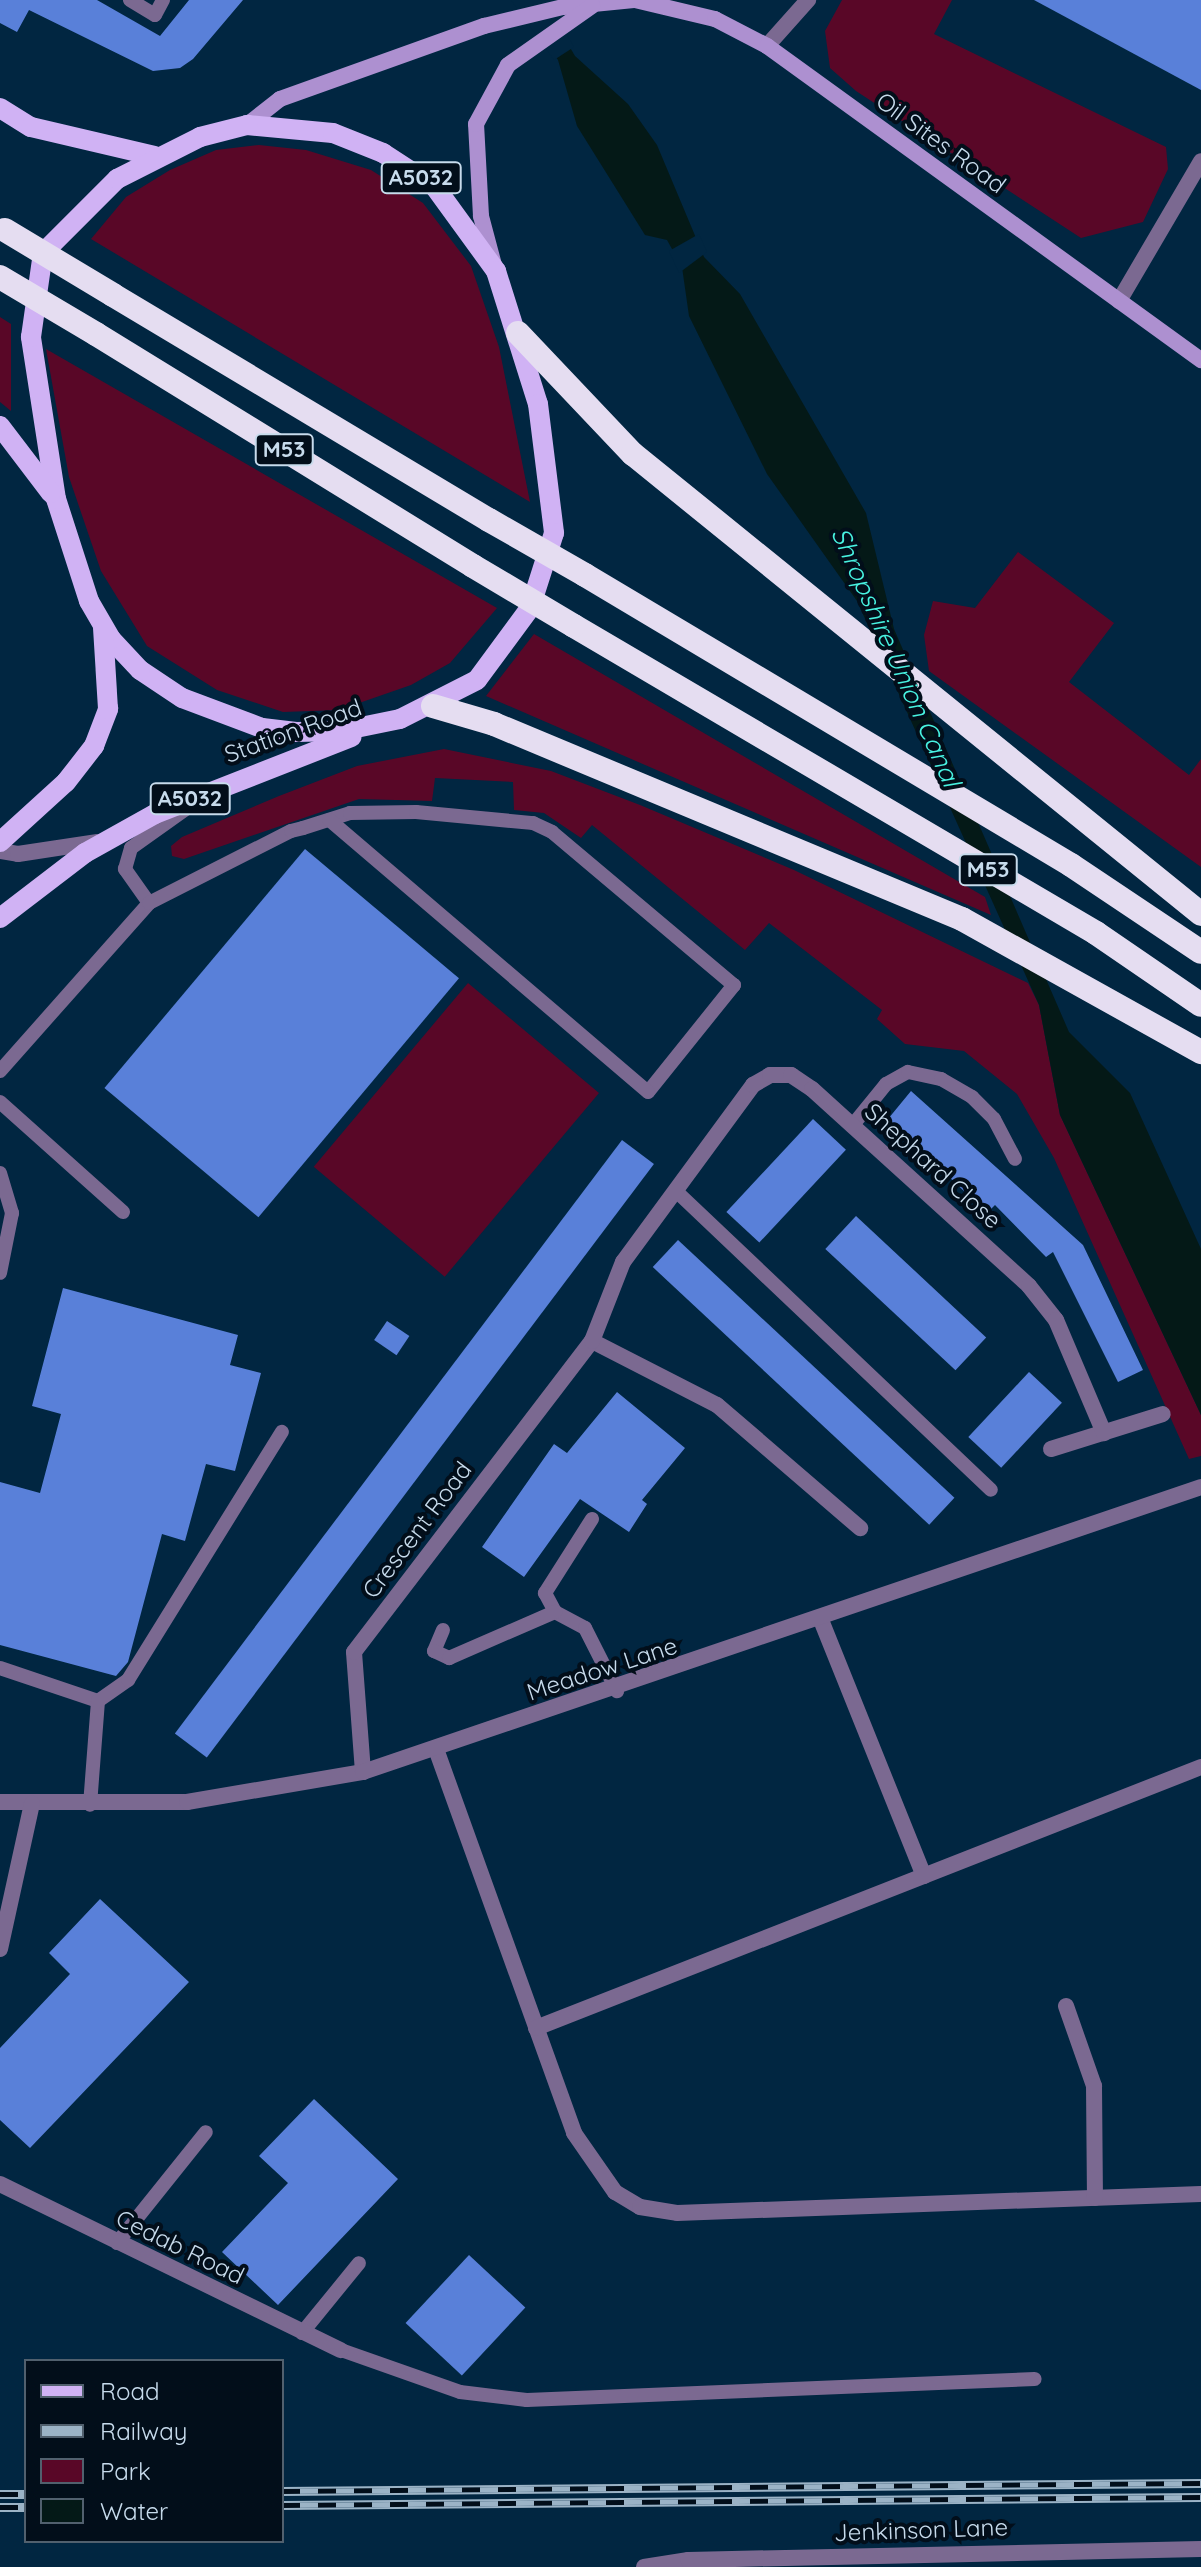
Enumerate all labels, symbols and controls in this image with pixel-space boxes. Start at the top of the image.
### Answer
street label: Oil Sites Road [871,86,1011,200]
road number: A5032 [379,160,463,196]
road number: M53 [254,432,314,468]
water label: Shropshire Union Canal [825,523,967,791]
street label: Station Road [220,693,366,769]
road number: A5032 [148,781,232,817]
road number: M53 [958,852,1018,888]
street label: Shephard Close [859,1097,1007,1235]
street label: Crescent Road [356,1456,478,1604]
street label: Meadow Lane [523,1631,681,1707]
street label: Cedab Road [111,2204,249,2290]
legend [24,2359,284,2543]
text: Road [100,2376,160,2406]
text: Railway [100,2416,187,2446]
text: Park [100,2456,151,2486]
text: Water [100,2496,168,2526]
street label: Jenkinson Lane [834,2513,1008,2547]

